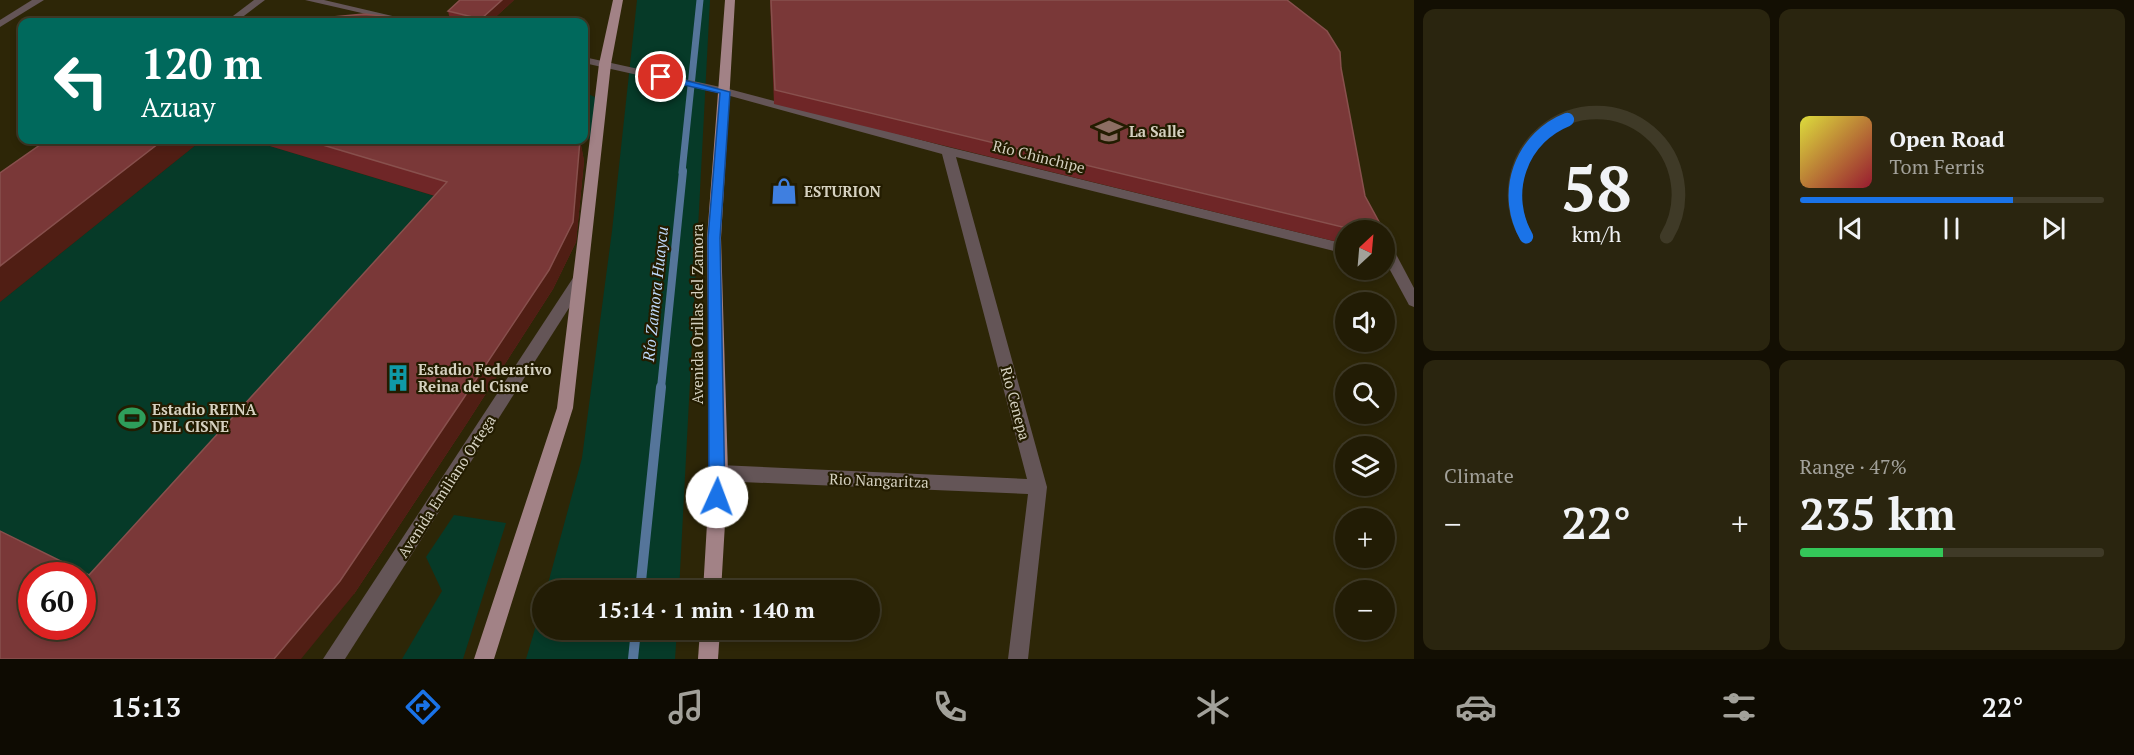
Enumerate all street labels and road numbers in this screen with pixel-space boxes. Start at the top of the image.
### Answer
street label: Río Chinchipe [991,135,1087,177]
street label: Avenida Orillas del Zamora [687,223,707,404]
street label: Rio Cenepa [997,364,1036,442]
street label: Avenida Emiliano Ortega [392,411,500,561]
street label: Rio Nangaritza [829,468,930,492]

